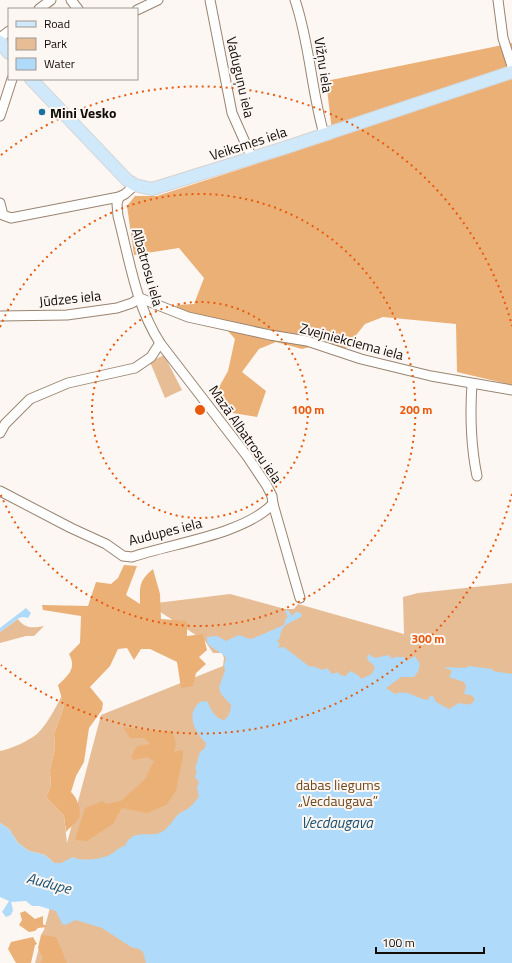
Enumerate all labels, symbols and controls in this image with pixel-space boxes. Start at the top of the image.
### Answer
legend [8,8,138,80]
text: Road [44,14,70,33]
text: Park [44,34,67,53]
street label: Vaduguņu iela [221,34,261,120]
street label: Vižņu iela [309,36,339,94]
text: Water [44,54,75,73]
place label: Mini Vesko [50,102,116,123]
marker: Mini Vesko [37,107,47,117]
street label: Veiksmes iela [207,121,289,165]
street label: Albatrosu iela [127,225,169,309]
street label: Jūdzes iela [38,284,102,312]
street label: Zvejniekciema iela [298,317,406,365]
street label: Mazā Albatrosu iela [204,381,288,487]
text: 100 m [292,400,324,419]
text: 200 m [400,400,432,419]
centre of rings [193,403,207,417]
street label: Audupes iela [126,512,204,550]
text: 300 m [412,629,444,648]
park label: dabas liegums „Vecdaugava” [296,774,380,811]
water label: Vecdaugava [301,811,374,834]
water label: Audupe [24,866,75,900]
scale bar [376,929,484,955]
text: 100 m [382,933,415,952]

